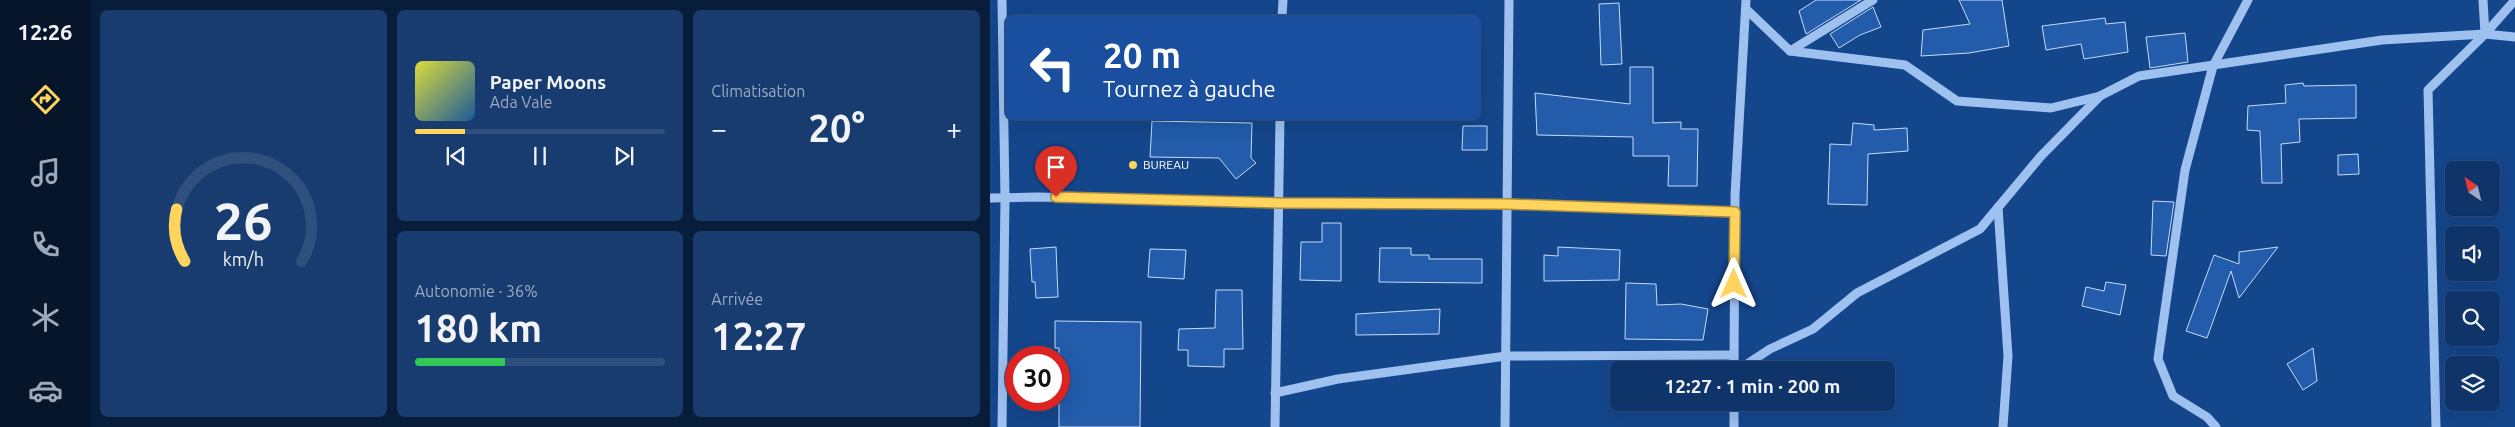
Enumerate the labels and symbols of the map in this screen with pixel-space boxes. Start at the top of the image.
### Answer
pin [1035,146,1077,197]
place label: BUREAU [1143,158,1189,171]
marker: BUREAU [1127,159,1139,171]
north arrow [2445,161,2500,216]
position arrow [1707,257,1759,309]
speed limit sign: 30 [1005,346,1070,411]

